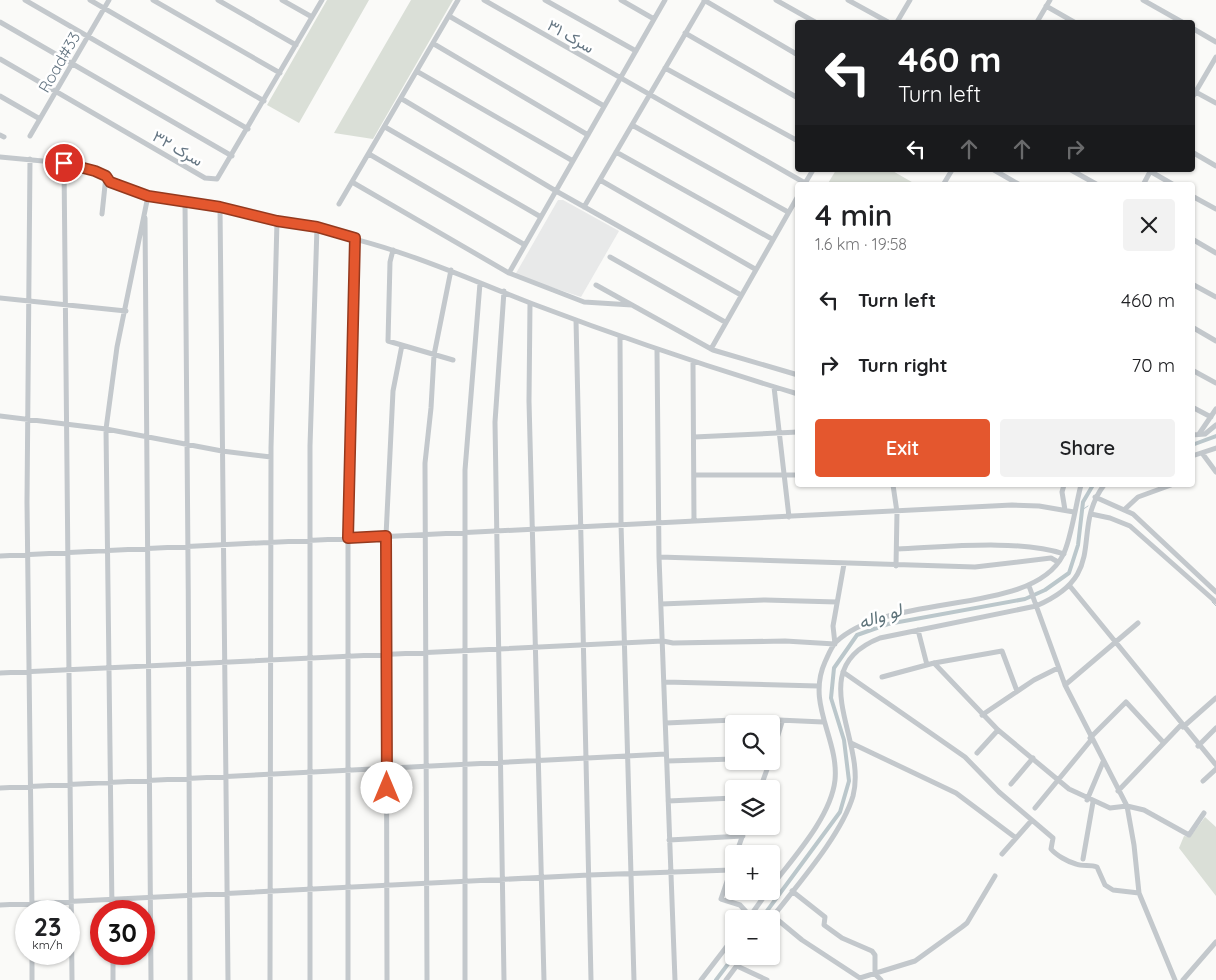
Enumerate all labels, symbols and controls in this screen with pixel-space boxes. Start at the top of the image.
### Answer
street label: سرک ۳۱ [543,15,598,58]
street label: Road#33 [34,28,84,96]
text: 460 m [898,37,1002,81]
icon: left [815,40,880,105]
text: Turn left [898,80,981,108]
street label: سرک ۳۲ [149,126,207,171]
icon: left [902,135,930,163]
icon: ahead [955,135,983,163]
icon: ahead [1008,135,1036,163]
icon: right [1061,135,1089,163]
pin [43,142,85,184]
icon: arrive [50,149,78,177]
text: 4 min [815,196,893,234]
button: close [1123,199,1175,251]
text: 1.6 km · 19:58 [815,234,907,254]
icon: left [815,286,843,314]
text: Turn left [858,288,936,312]
text: 460 m [1121,288,1175,312]
icon: right [815,351,843,379]
text: Turn right [858,353,947,377]
text: 70 m [1131,353,1175,377]
button: Exit [815,419,990,477]
button: Share [1000,419,1175,477]
water label: لو واله [855,598,907,634]
map controls [725,715,780,965]
button: search [725,715,780,770]
position arrow [360,761,412,813]
button: layers [725,780,780,835]
button: + [725,845,780,900]
speed limit sign: 30 [90,900,155,965]
button: − [725,910,780,965]
text: 23 [34,911,61,942]
text: km/h [32,937,63,952]

